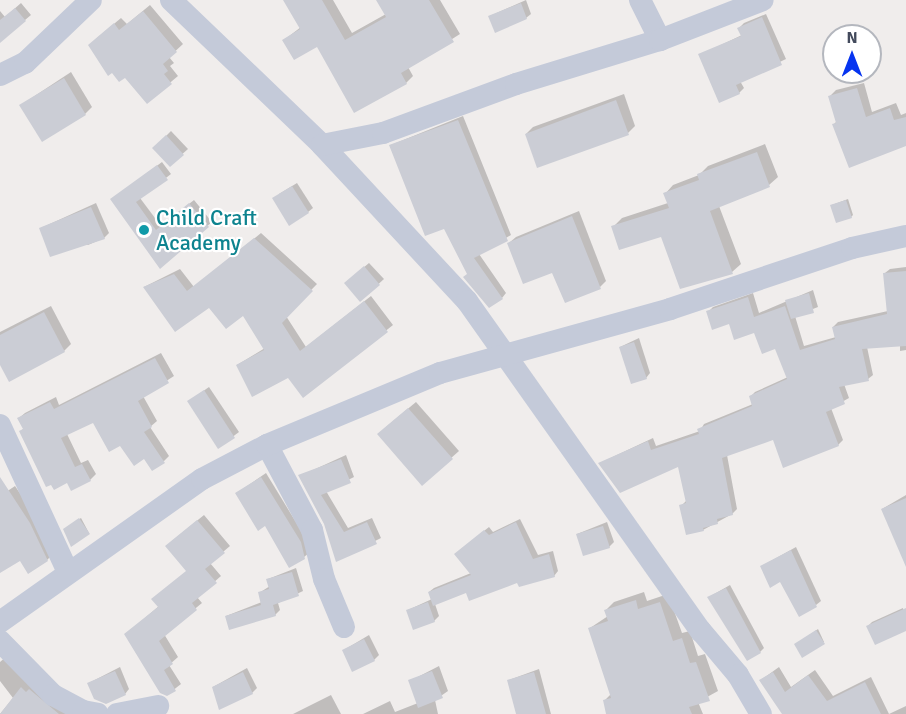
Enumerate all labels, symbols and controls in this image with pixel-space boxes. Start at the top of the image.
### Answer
north arrow [822,24,882,84]
text: N [846,28,858,48]
place label: Child Craft Academy [156,204,257,255]
marker: Child Craft Academy [137,223,151,237]

